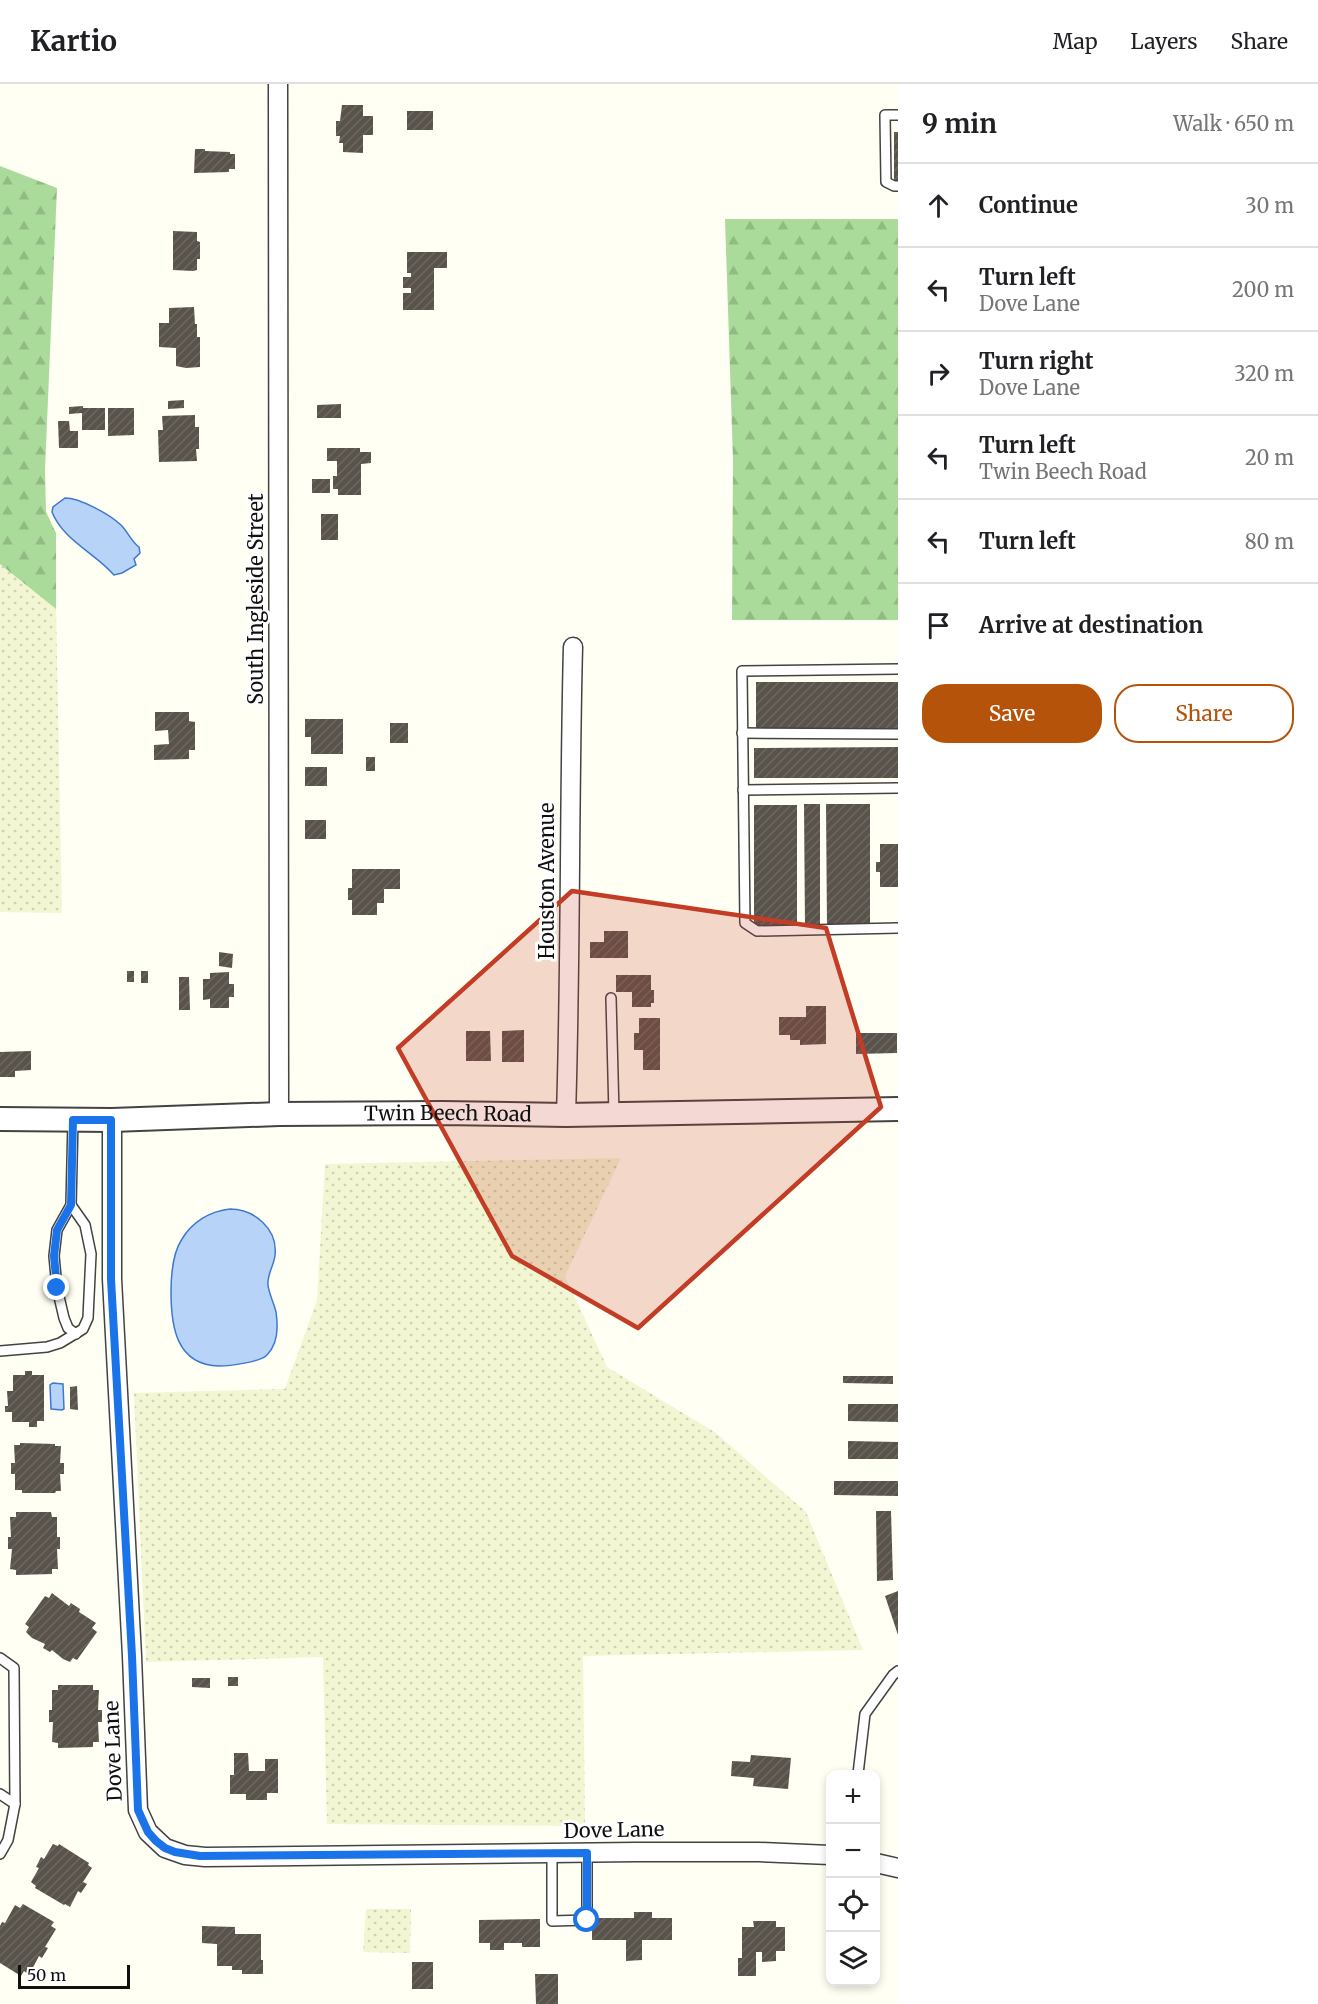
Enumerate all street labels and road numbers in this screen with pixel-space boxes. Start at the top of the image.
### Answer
street label: South Ingleside Street [243,493,268,705]
street label: Houston Avenue [534,803,559,959]
street label: Twin Beech Road [364,1100,532,1126]
street label: Dove Lane [98,1700,127,1802]
street label: Dove Lane [563,1816,665,1843]

